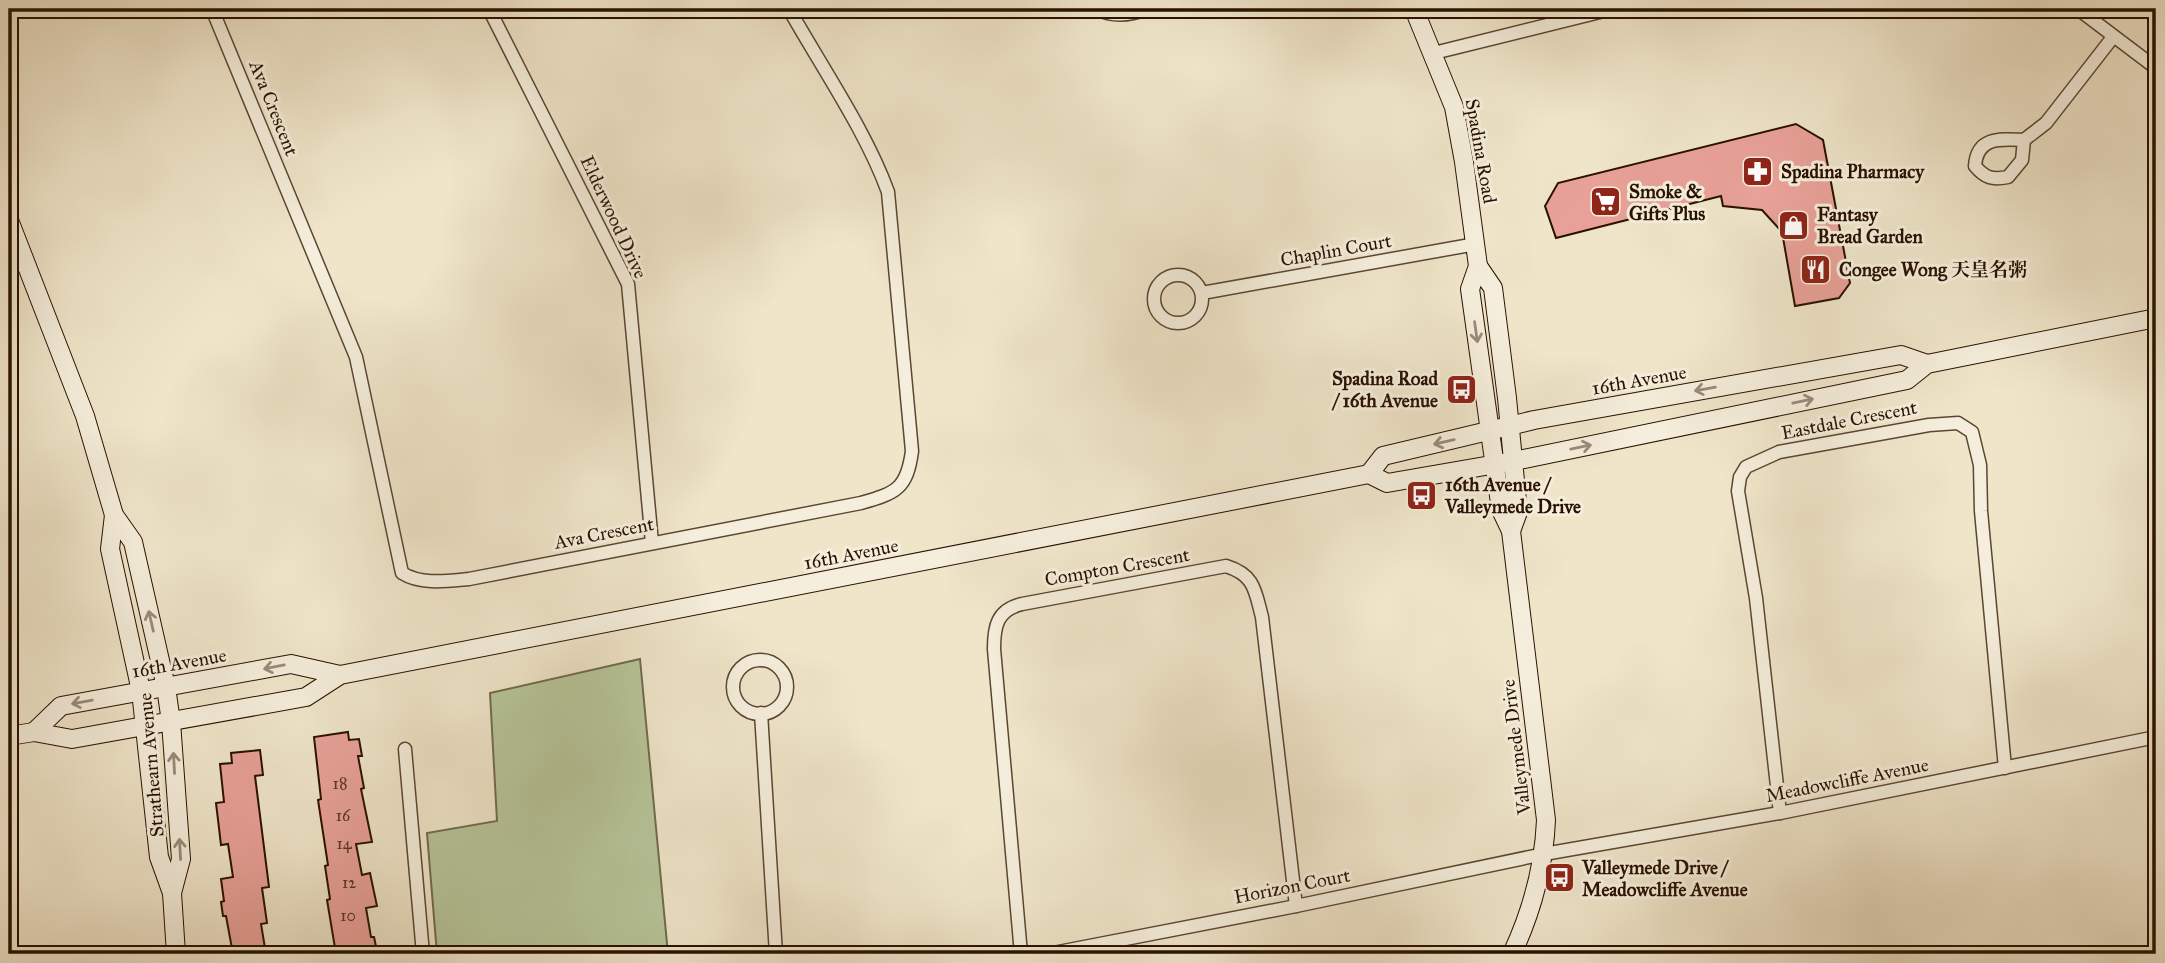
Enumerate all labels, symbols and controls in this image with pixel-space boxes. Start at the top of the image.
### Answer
street label: Ava Crescent [244,56,304,159]
street label: Spadina Road [1460,97,1502,206]
street label: Elderwood Drive [576,152,653,282]
pharmacy icon: Spadina Pharmacy [1741,154,1775,188]
place label: Spadina Pharmacy [1781,160,1925,184]
place label: Smoke & Gifts Plus [1629,180,1705,225]
supermarket icon: Smoke & Gifts Plus [1589,185,1623,219]
place label: Fantasy Bread Garden [1817,203,1923,248]
shop icon: Fantasy Bread Garden [1777,208,1811,242]
street label: Chaplin Court [1279,229,1394,271]
restaurant icon: Congee Wong 天皇名粥 [1799,252,1833,286]
place label: Congee Wong 天皇名粥 [1839,258,2027,282]
one-way arrow [1470,320,1483,343]
street label: 16th Avenue [1590,360,1688,400]
place label: Spadina Road / 16th Avenue [1331,367,1438,412]
bus stop icon: Spadina Road / 16th Avenue [1444,372,1478,406]
one-way arrow [1694,383,1717,396]
one-way arrow [1791,394,1814,407]
street label: Eastdale Crescent [1779,396,1919,444]
one-way arrow [1433,435,1456,449]
one-way arrow [1569,439,1592,453]
place label: 16th Avenue / Valleymede Drive [1444,473,1581,519]
bus stop icon: 16th Avenue / Valleymede Drive [1405,478,1439,512]
street label: Ava Crescent [551,512,656,554]
street label: 16th Avenue [802,534,900,574]
street label: Compton Crescent [1043,543,1191,591]
one-way arrow [143,610,157,633]
street label: 16th Avenue [130,643,228,683]
one-way arrow [263,661,286,674]
street label: Valleymede Drive [1496,678,1536,817]
street label: Strathearn Avenue [133,692,169,838]
one-way arrow [71,696,94,709]
one-way arrow [167,752,180,775]
street label: Meadowcliffe Avenue [1764,753,1931,807]
house number: 18 [333,774,347,793]
house number: 16 [336,806,351,825]
house number: 14 [336,834,353,853]
one-way arrow [173,838,186,861]
place label: Valleymede Drive / Meadowcliffe Avenue [1581,856,1748,901]
bus stop icon: Valleymede Drive / Meadowcliffe Avenue [1542,861,1576,895]
street label: Horizon Court [1232,863,1352,909]
house number: 12 [342,873,356,892]
house number: 10 [340,906,356,925]

